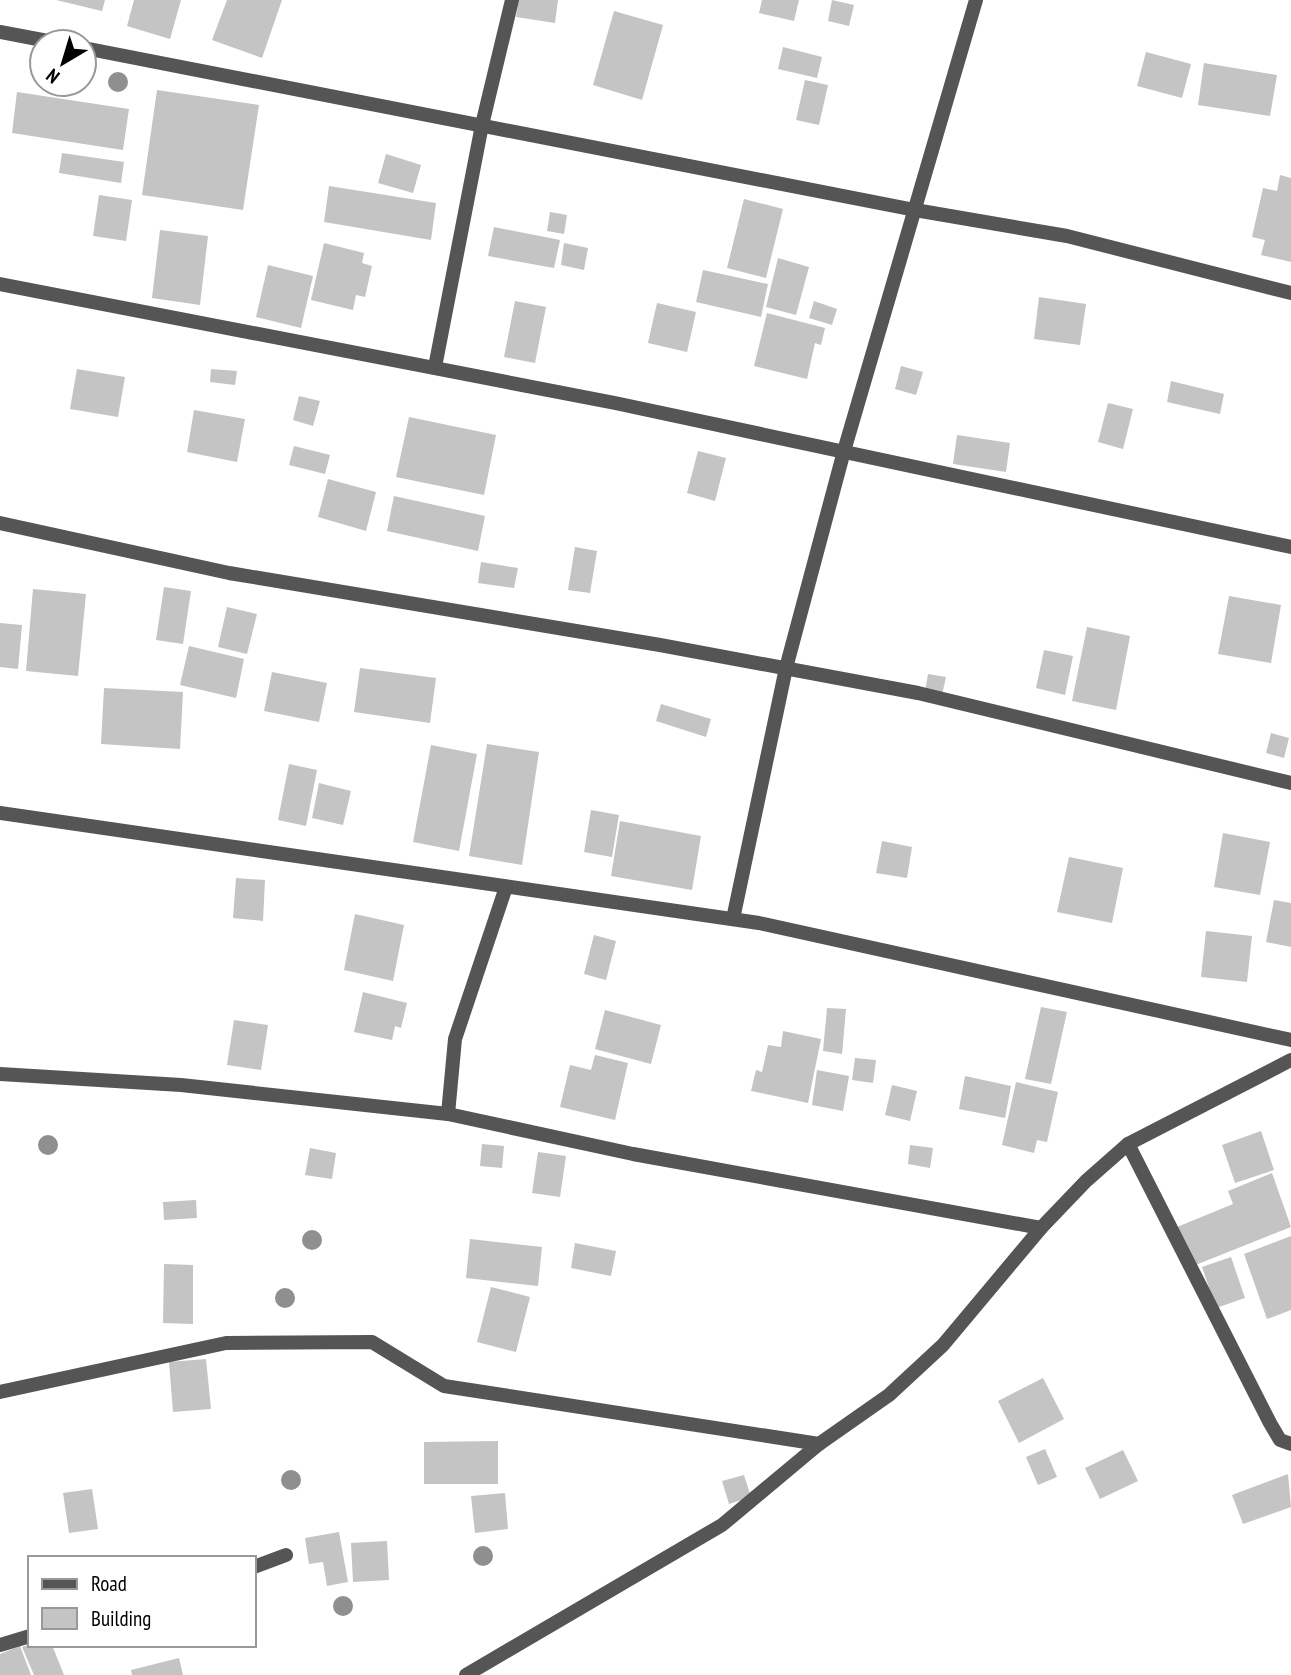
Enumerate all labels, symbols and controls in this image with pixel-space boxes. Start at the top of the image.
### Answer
north arrow [28,28,98,98]
text: N [41,64,64,89]
legend [28,1556,256,1647]
text: Road [91,1570,127,1597]
text: Building [91,1605,151,1632]

